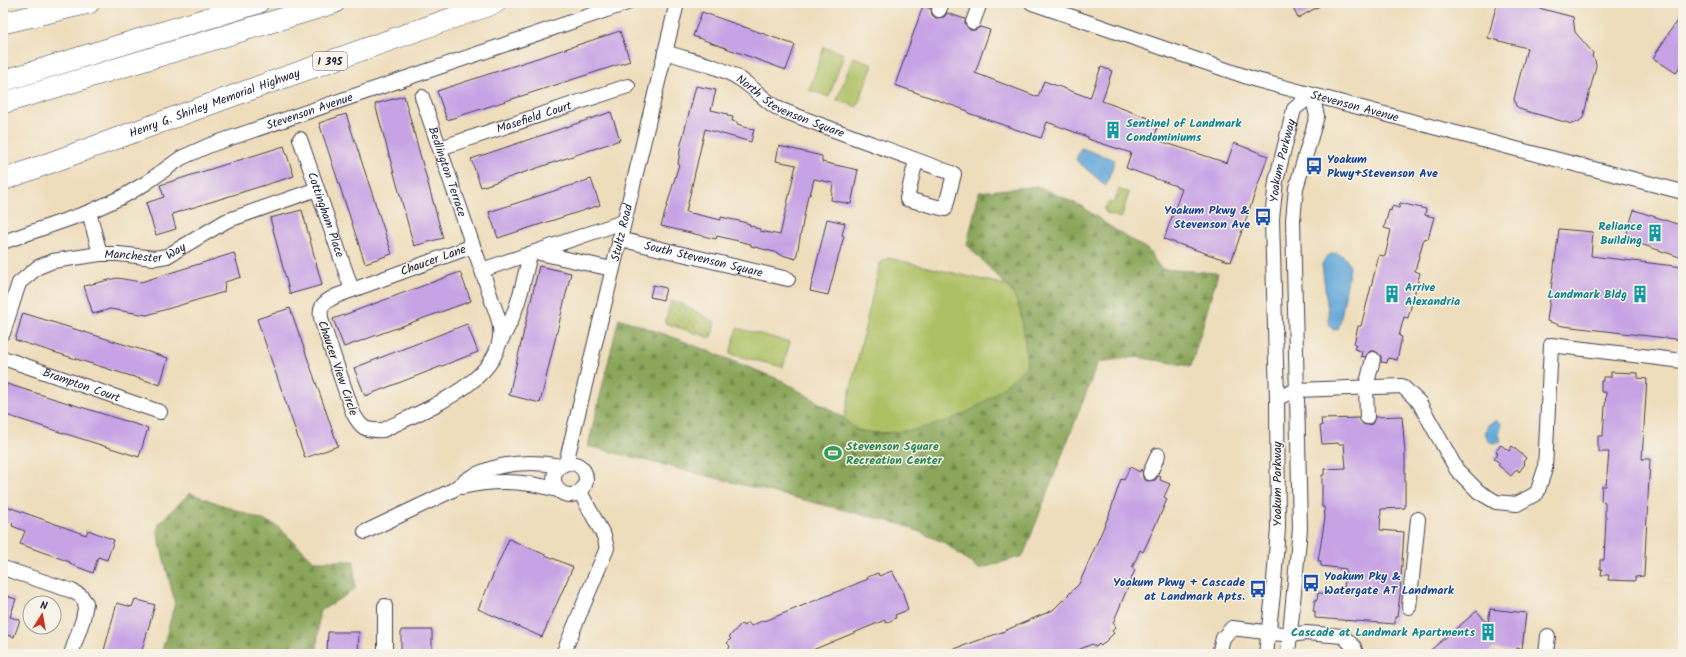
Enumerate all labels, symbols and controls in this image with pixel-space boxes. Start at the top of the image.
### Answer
road number: I 395 [313,52,347,70]
street label: Henry G. Shirley Memorial Highway [127,64,303,143]
street label: North Stevenson Square [732,70,848,143]
street label: Stevenson Avenue [1308,86,1401,128]
street label: Stevenson Avenue [264,88,356,135]
street label: Masefield Court [494,96,575,139]
place label: Sentinel of Landmark Condominiums [1126,114,1242,147]
street label: Yoakum Parkway [1265,117,1301,203]
building icon: Sentinel of Landmark Condominiums [1103,120,1123,140]
street label: Bedlington Terrace [423,124,472,220]
place label: Yoakum Pkwy+Stevenson Ave [1327,150,1438,183]
bus stop icon: Yoakum Pkwy+Stevenson Ave [1304,156,1324,176]
street label: Cottingham Place [302,170,349,261]
street label: Stultz Road [606,201,638,263]
place label: Yoakum Pkwy & Stevenson Ave [1164,201,1250,234]
bus stop icon: Yoakum Pkwy & Stevenson Ave [1253,207,1273,227]
place label: Reliance Building [1598,217,1642,250]
building icon: Reliance Building [1645,223,1665,243]
street label: South Stevenson Square [642,236,765,283]
street label: Manchester Way [104,238,190,268]
street label: Chaucer Lane [398,240,469,281]
place label: Arrive Alexandria [1405,278,1460,311]
building icon: Arrive Alexandria [1382,284,1402,304]
building icon: Landmark Bldg [1630,284,1650,304]
place label: Landmark Bldg [1547,285,1627,304]
street label: Chaucer View Circle [312,318,363,419]
street label: Brampton Court [40,363,123,408]
place label: Stevenson Square Recreation Center [846,437,943,470]
street label: Yoakum Parkway [1268,441,1287,526]
sports icon: Stevenson Square Recreation Center [823,443,843,463]
place label: Yoakum Pky & Watergate AT Landmark [1324,567,1455,600]
place label: Yoakum Pkwy + Cascade at Landmark Apts. [1113,573,1245,606]
bus stop icon: Yoakum Pky & Watergate AT Landmark [1301,573,1321,593]
bus stop icon: Yoakum Pkwy + Cascade at Landmark Apts. [1248,579,1268,599]
north arrow [22,595,62,635]
text: N [39,597,49,616]
building icon: Cascade at Landmark Apartments [1478,622,1498,642]
place label: Cascade at Landmark Apartments [1291,623,1475,642]

